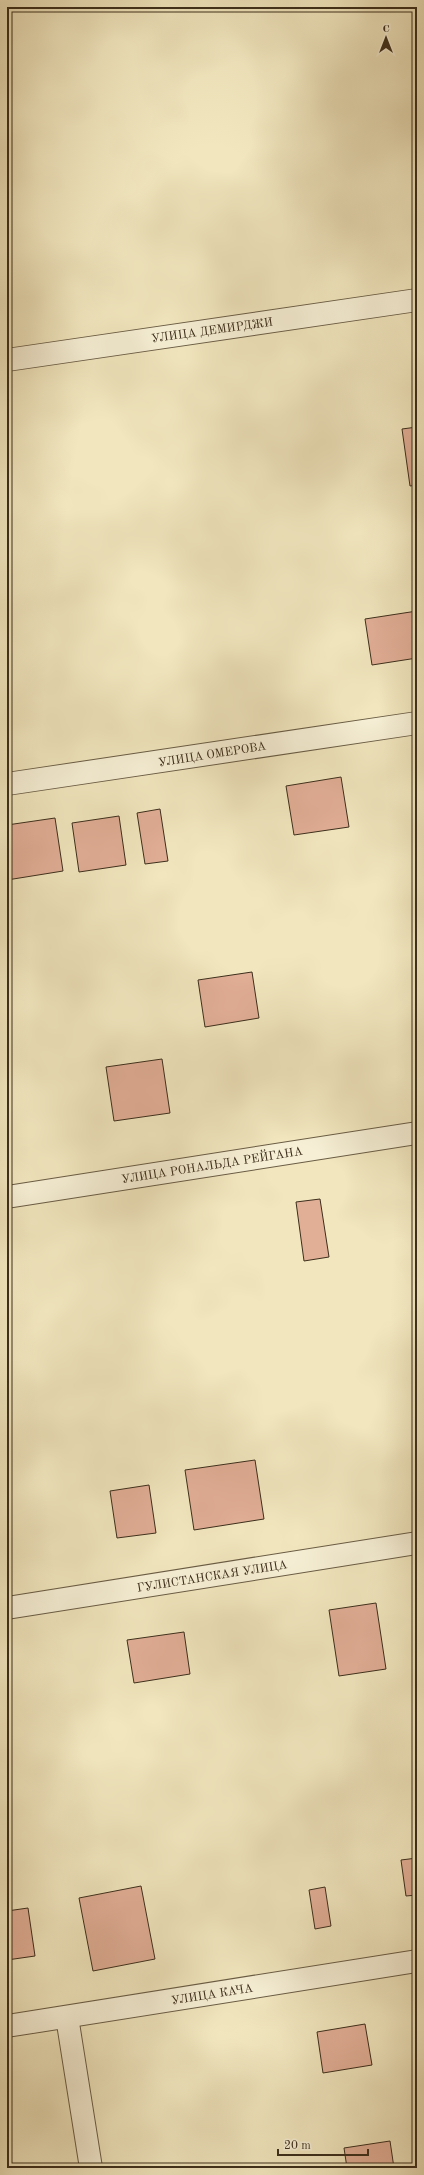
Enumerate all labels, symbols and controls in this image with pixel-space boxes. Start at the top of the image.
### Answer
north arrow [366,18,406,58]
text: С [382,24,390,35]
street label: УЛИЦА ДЕМИРДЖИ [150,316,274,345]
street label: УЛИЦА ОМЕРОВА [157,741,267,769]
street label: УЛИЦА РОНАЛЬДА РЕЙГАНА [120,1143,304,1186]
street label: ГУЛИСТАНСКАЯ УЛИЦА [136,1559,288,1595]
street label: УЛИЦА КАЧА [170,1983,254,2007]
scale bar [278,2131,368,2157]
text: 20 m [284,2140,311,2152]

